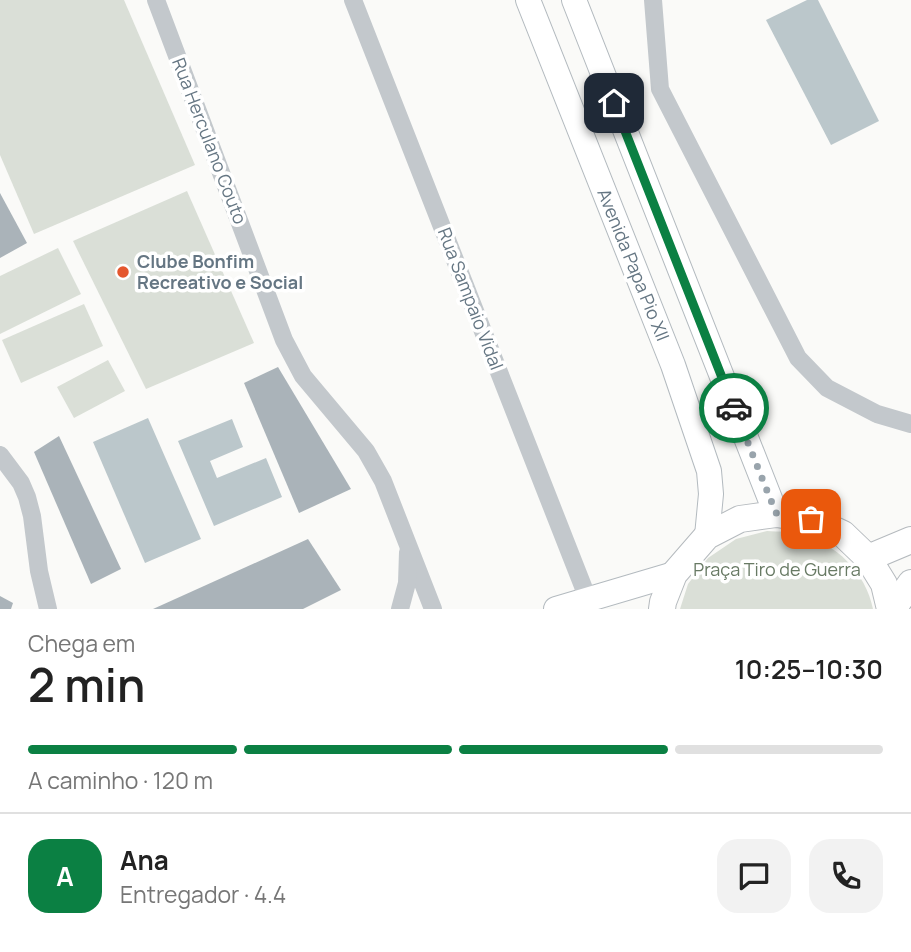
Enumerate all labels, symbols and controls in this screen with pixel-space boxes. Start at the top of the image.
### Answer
street label: Rua Herculano Couto [167,54,253,227]
pin [584,73,644,133]
icon: home [595,84,633,122]
street label: Avenida Papa Pio XII [592,185,675,344]
street label: Rua Sampaio Vidal [433,224,509,373]
place label: Clube Bonfim Recreativo e Social [137,249,303,294]
marker: Clube Bonfim Recreativo e Social [115,264,131,280]
courier [699,373,769,443]
icon: car [715,389,753,427]
pin [781,489,841,549]
icon: bag [792,500,830,538]
park label: Praça Tiro de Guerra [693,557,861,581]
text: Chega em [28,627,135,659]
text: 10:25–10:30 [735,651,883,687]
text: 2 min [28,653,145,716]
text: A caminho · 120 m [28,764,213,796]
button: chat [717,839,791,913]
button: phone [809,839,883,913]
text: Ana [120,842,169,878]
text: A [56,858,74,894]
text: Entregador · 4.4 [120,878,286,910]

